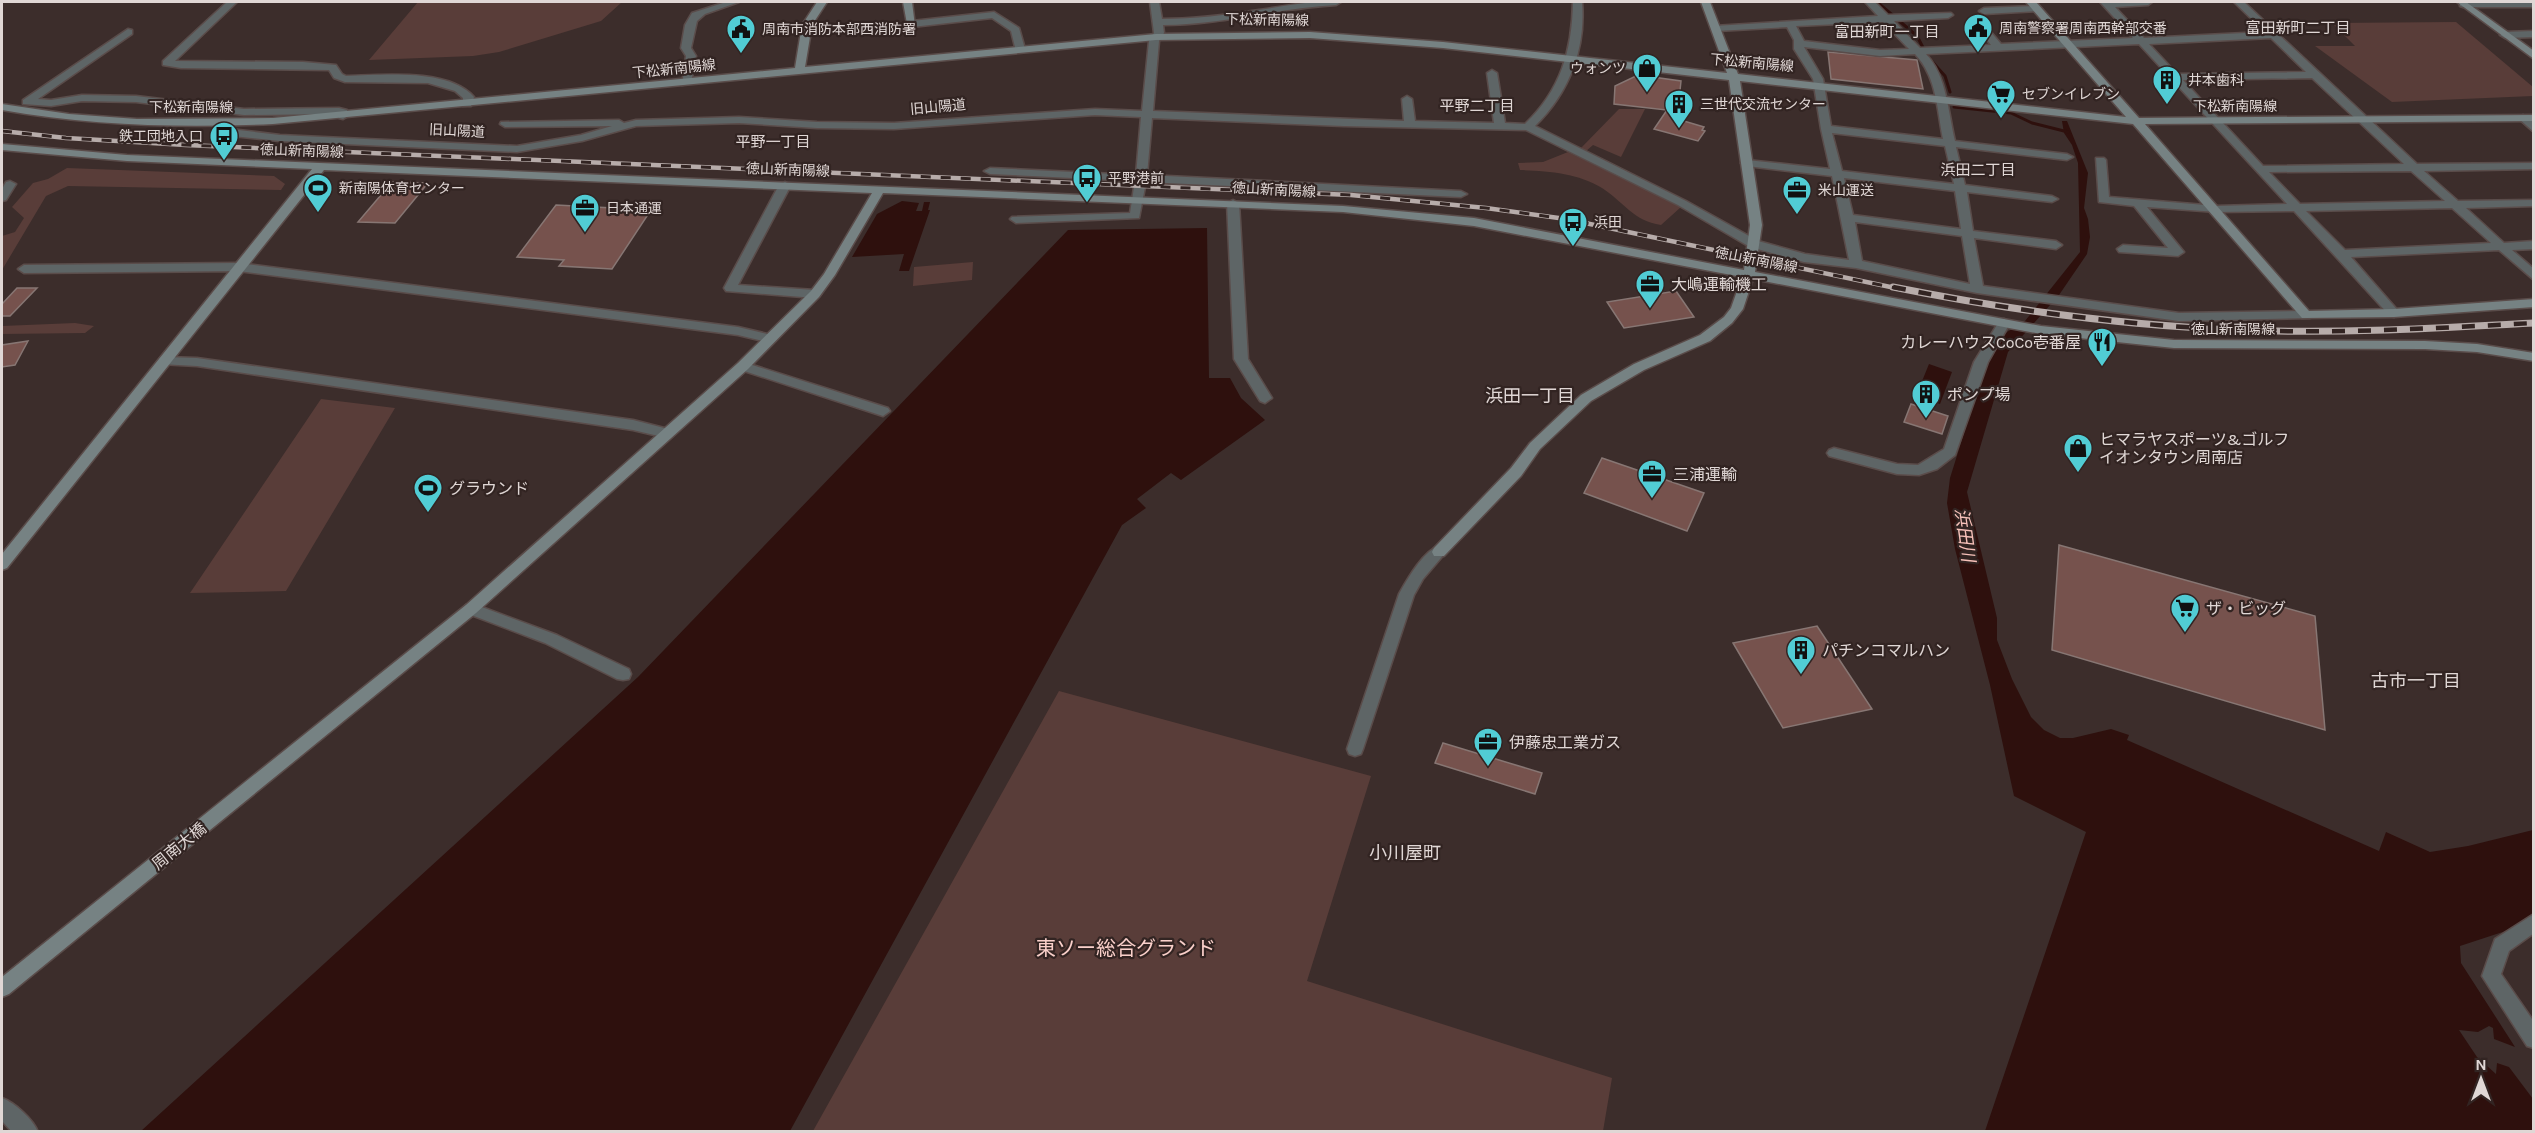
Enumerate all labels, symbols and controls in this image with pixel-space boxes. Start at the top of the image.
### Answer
street label: 下松新南陽線 [1225,11,1309,29]
public building icon: 周南警察署周南西幹部交番 [1962,12,1994,54]
public building icon: 周南市消防本部西消防署 [725,13,757,55]
district label: 富田新町二丁目 [2245,19,2351,37]
place label: 周南警察署周南西幹部交番 [1999,20,2167,37]
place label: 周南市消防本部西消防署 [762,21,916,38]
district label: 富田新町一丁目 [1834,23,1940,41]
street label: 下松新南陽線 [1709,51,1795,75]
shop icon: ウォンツ [1631,52,1663,94]
street label: 下松新南陽線 [631,56,717,82]
place label: ウォンツ [1570,60,1626,77]
building icon: 井本歯科 [2151,64,2183,106]
place label: 井本歯科 [2188,72,2244,89]
supermarket icon: セブンイレブン [1985,78,2017,120]
place label: セブンイレブン [2022,86,2120,103]
building icon: 三世代交流センター [1663,88,1695,130]
street label: 旧山陽道 [909,96,967,118]
place label: 三世代交流センター [1700,96,1826,113]
district label: 平野二丁目 [1439,97,1515,115]
street label: 下松新南陽線 [2193,98,2277,115]
street label: 下松新南陽線 [149,99,233,116]
bus stop icon: 鉄工団地入口 [208,120,240,162]
street label: 旧山陽道 [429,121,485,141]
place label: 鉄工団地入口 [119,128,203,145]
district label: 平野一丁目 [735,133,811,151]
street label: 徳山新南陽線 [260,141,344,161]
street label: 徳山新南陽線 [746,160,830,180]
district label: 浜田二丁目 [1940,161,2016,179]
bus stop icon: 平野港前 [1071,162,1103,204]
place label: 平野港前 [1108,170,1164,187]
sports icon: 新南陽体育センター [302,172,334,214]
office icon: 米山運送 [1781,174,1813,216]
street label: 徳山新南陽線 [1232,179,1316,201]
place label: 新南陽体育センター [339,180,465,197]
place label: 米山運送 [1818,182,1874,199]
office icon: 日本通運 [569,192,601,234]
place label: 日本通運 [606,200,662,217]
bus stop icon: 浜田 [1557,206,1589,248]
place label: 浜田 [1594,214,1622,231]
street label: 徳山新南陽線 [1713,244,1799,276]
office icon: 大嶋運輸機工 [1634,268,1666,310]
place label: 大嶋運輸機工 [1671,275,1767,294]
street label: 徳山新南陽線 [2191,321,2275,338]
restaurant icon: カレーハウスCoCo壱番屋 [2086,326,2118,368]
place label: カレーハウスCoCo壱番屋 [1900,333,2081,352]
building icon: ポンプ場 [1910,378,1942,420]
district label: 浜田一丁目 [1485,385,1575,407]
place label: ポンプ場 [1947,385,2011,404]
place label: ヒマラヤスポーツ&ゴルフ イオンタウン周南店 [2099,430,2289,467]
shop icon: ヒマラヤスポーツ&ゴルフ イオンタウン周南店 [2062,432,2094,474]
office icon: 三浦運輸 [1636,458,1668,500]
place label: 三浦運輸 [1673,465,1737,484]
sports icon: グラウンド [412,472,444,514]
place label: グラウンド [449,479,529,498]
water label: 浜田川 [1950,507,1980,565]
supermarket icon: ザ・ビッグ [2169,592,2201,634]
place label: ザ・ビッグ [2206,599,2286,618]
building icon: パチンコマルハン [1785,634,1817,676]
place label: パチンコマルハン [1822,641,1950,660]
district label: 古市一丁目 [2371,670,2461,692]
office icon: 伊藤忠工業ガス [1472,726,1504,768]
place label: 伊藤忠工業ガス [1509,733,1621,752]
street label: 周南大橋 [148,818,210,874]
district label: 小川屋町 [1369,842,1441,864]
park label: 東ソー総合グランド [1036,937,1216,960]
north arrow [2451,1049,2511,1109]
text: N [2475,1055,2487,1074]

